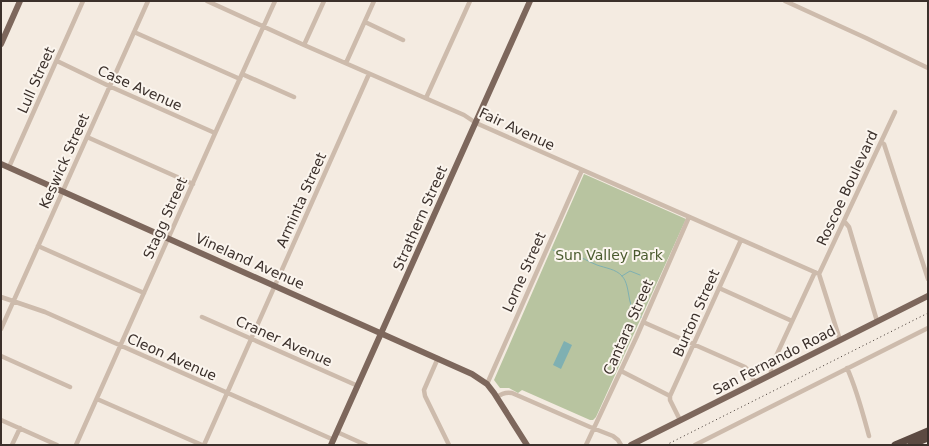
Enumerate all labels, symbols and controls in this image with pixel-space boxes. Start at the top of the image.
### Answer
street label: Lull Street [14,44,58,116]
street label: Case Avenue [95,62,185,114]
street label: Fair Avenue [477,105,557,153]
street label: Keswick Street [36,110,92,211]
street label: Roscoe Boulevard [813,128,881,248]
street label: Arminta Street [273,149,329,250]
street label: Strathern Street [390,163,451,273]
street label: Stagg Street [140,174,190,261]
street label: Lorne Street [499,229,549,315]
street label: Vineland Avenue [193,230,307,292]
park label: Sun Valley Park [555,247,664,263]
street label: Burton Street [670,266,723,359]
street label: Cantara Street [600,276,656,377]
street label: Craner Avenue [233,313,335,369]
street label: San Fernando Road [710,322,838,398]
street label: Cleon Avenue [125,330,219,384]

